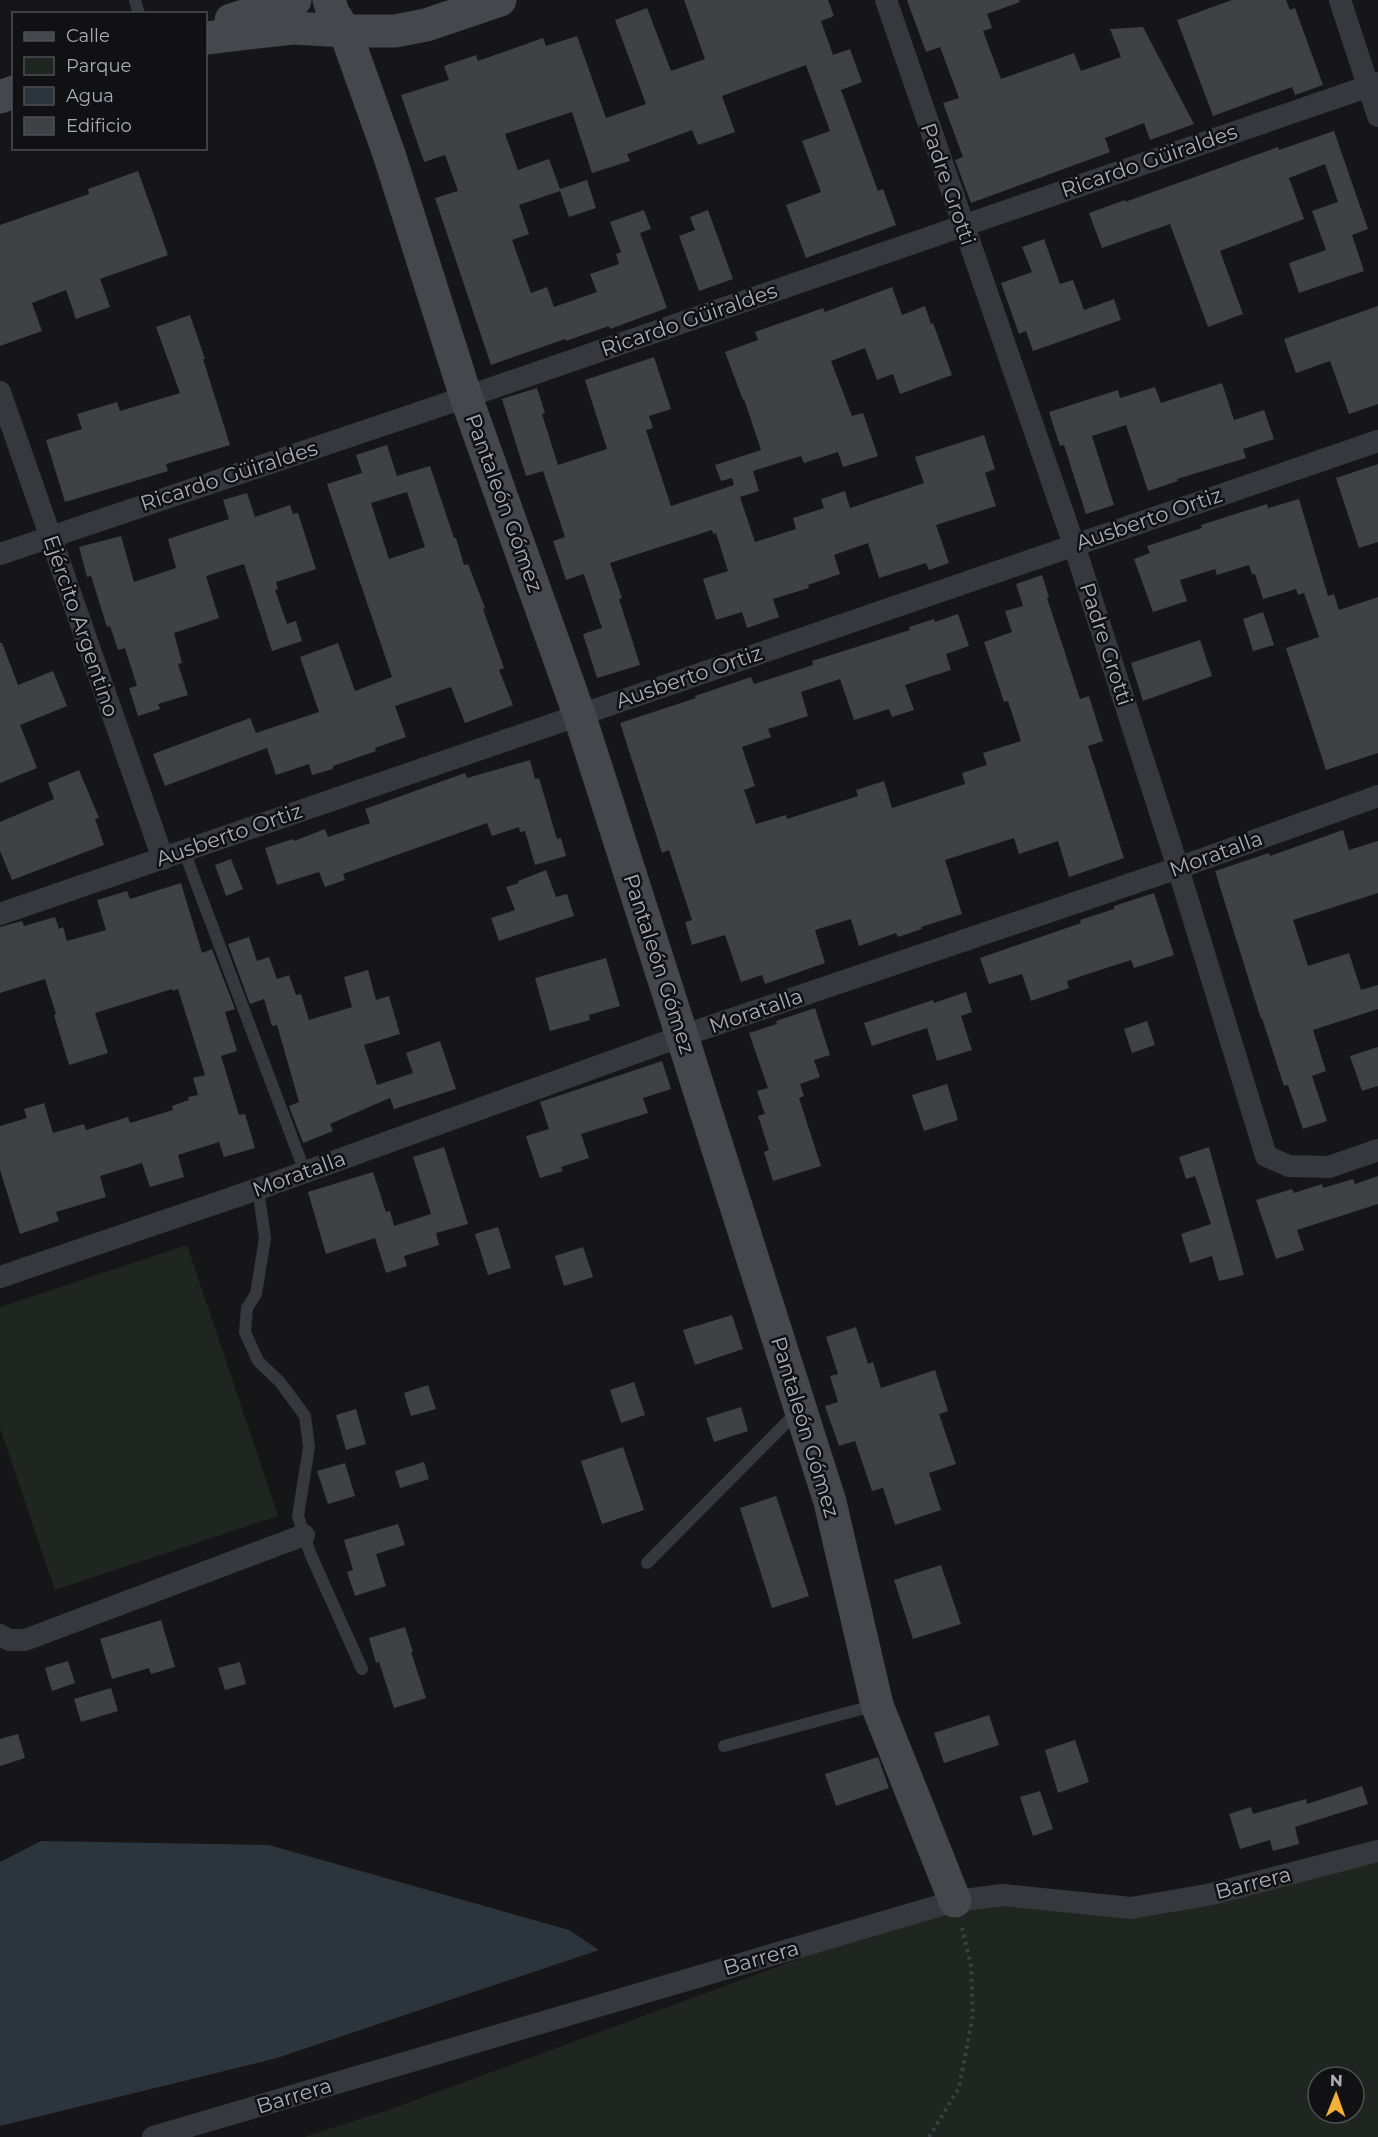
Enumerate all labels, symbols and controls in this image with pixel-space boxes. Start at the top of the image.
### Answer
legend [12,12,207,150]
text: Calle [66,25,110,47]
text: Parque [66,55,132,77]
text: Agua [66,85,114,107]
text: Edificio [66,115,132,137]
street label: Padre Grotti [916,119,981,248]
street label: Ricardo Güiraldes [1057,119,1240,202]
street label: Ricardo Güiraldes [597,278,780,361]
street label: Pantaleón Gómez [461,410,548,595]
street label: Ricardo Güiraldes [137,435,321,516]
street label: Ausberto Ortiz [1072,482,1225,555]
street label: Ejército Argentino [39,532,124,720]
street label: Padre Grotti [1075,579,1138,708]
street label: Ausberto Ortiz [612,640,765,713]
street label: Ausberto Ortiz [152,798,305,871]
street label: Moratalla [1166,825,1266,882]
street label: Pantaleón Gómez [619,871,700,1057]
street label: Moratalla [706,983,806,1038]
street label: Moratalla [249,1145,349,1202]
street label: Pantaleón Gómez [766,1333,845,1520]
street label: Barrera [1212,1861,1293,1904]
street label: Barrera [720,1935,801,1980]
north arrow [1306,2065,1366,2125]
text: N [1330,2071,1343,2090]
street label: Barrera [253,2072,334,2119]

